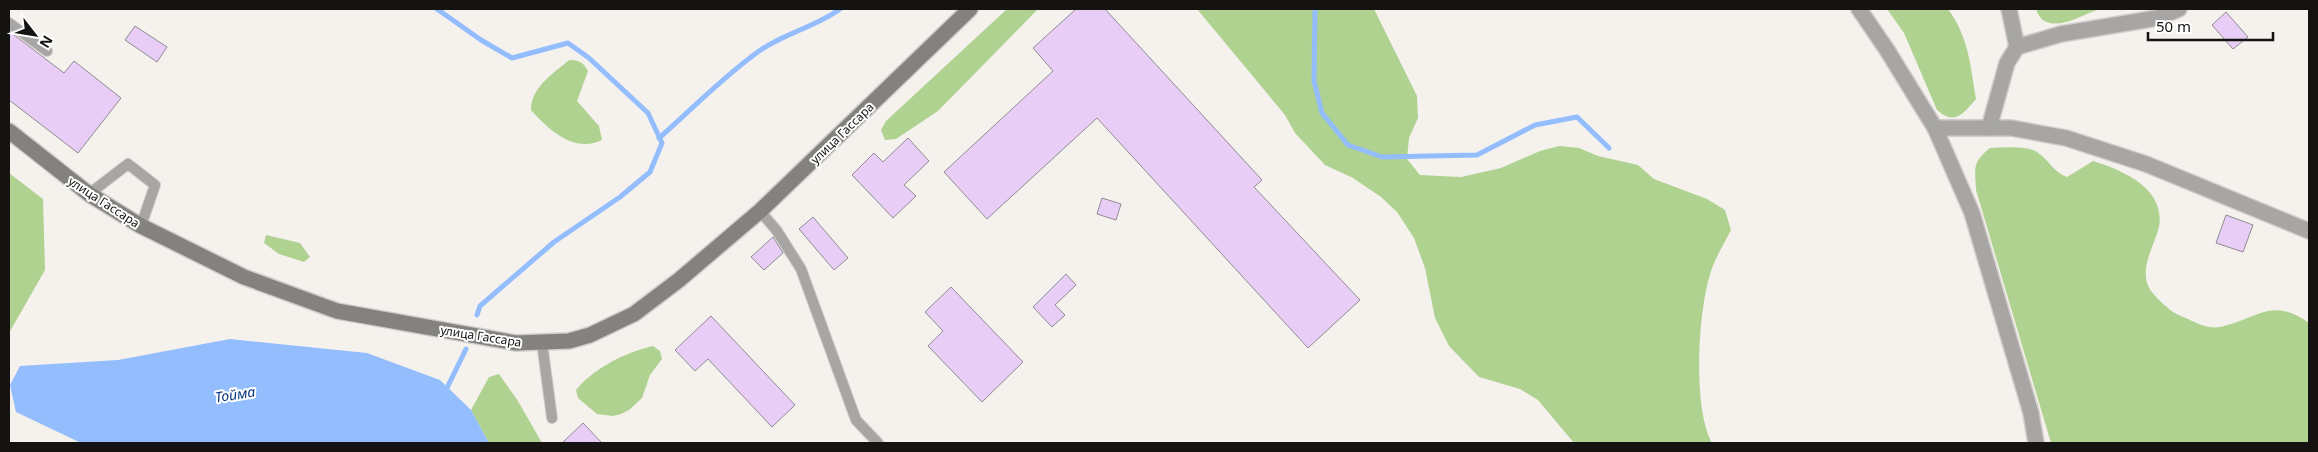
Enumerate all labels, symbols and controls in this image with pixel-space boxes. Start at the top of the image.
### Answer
north arrow [10,10,60,60]
scale bar [2148,10,2273,42]
text: 50 m [2156,16,2191,36]
text: N [35,32,58,52]
street label: улица Гассара [807,98,877,168]
street label: улица Гассара [65,173,143,231]
street label: улица Гассара [439,321,523,351]
water label: Тойма [214,381,257,407]

